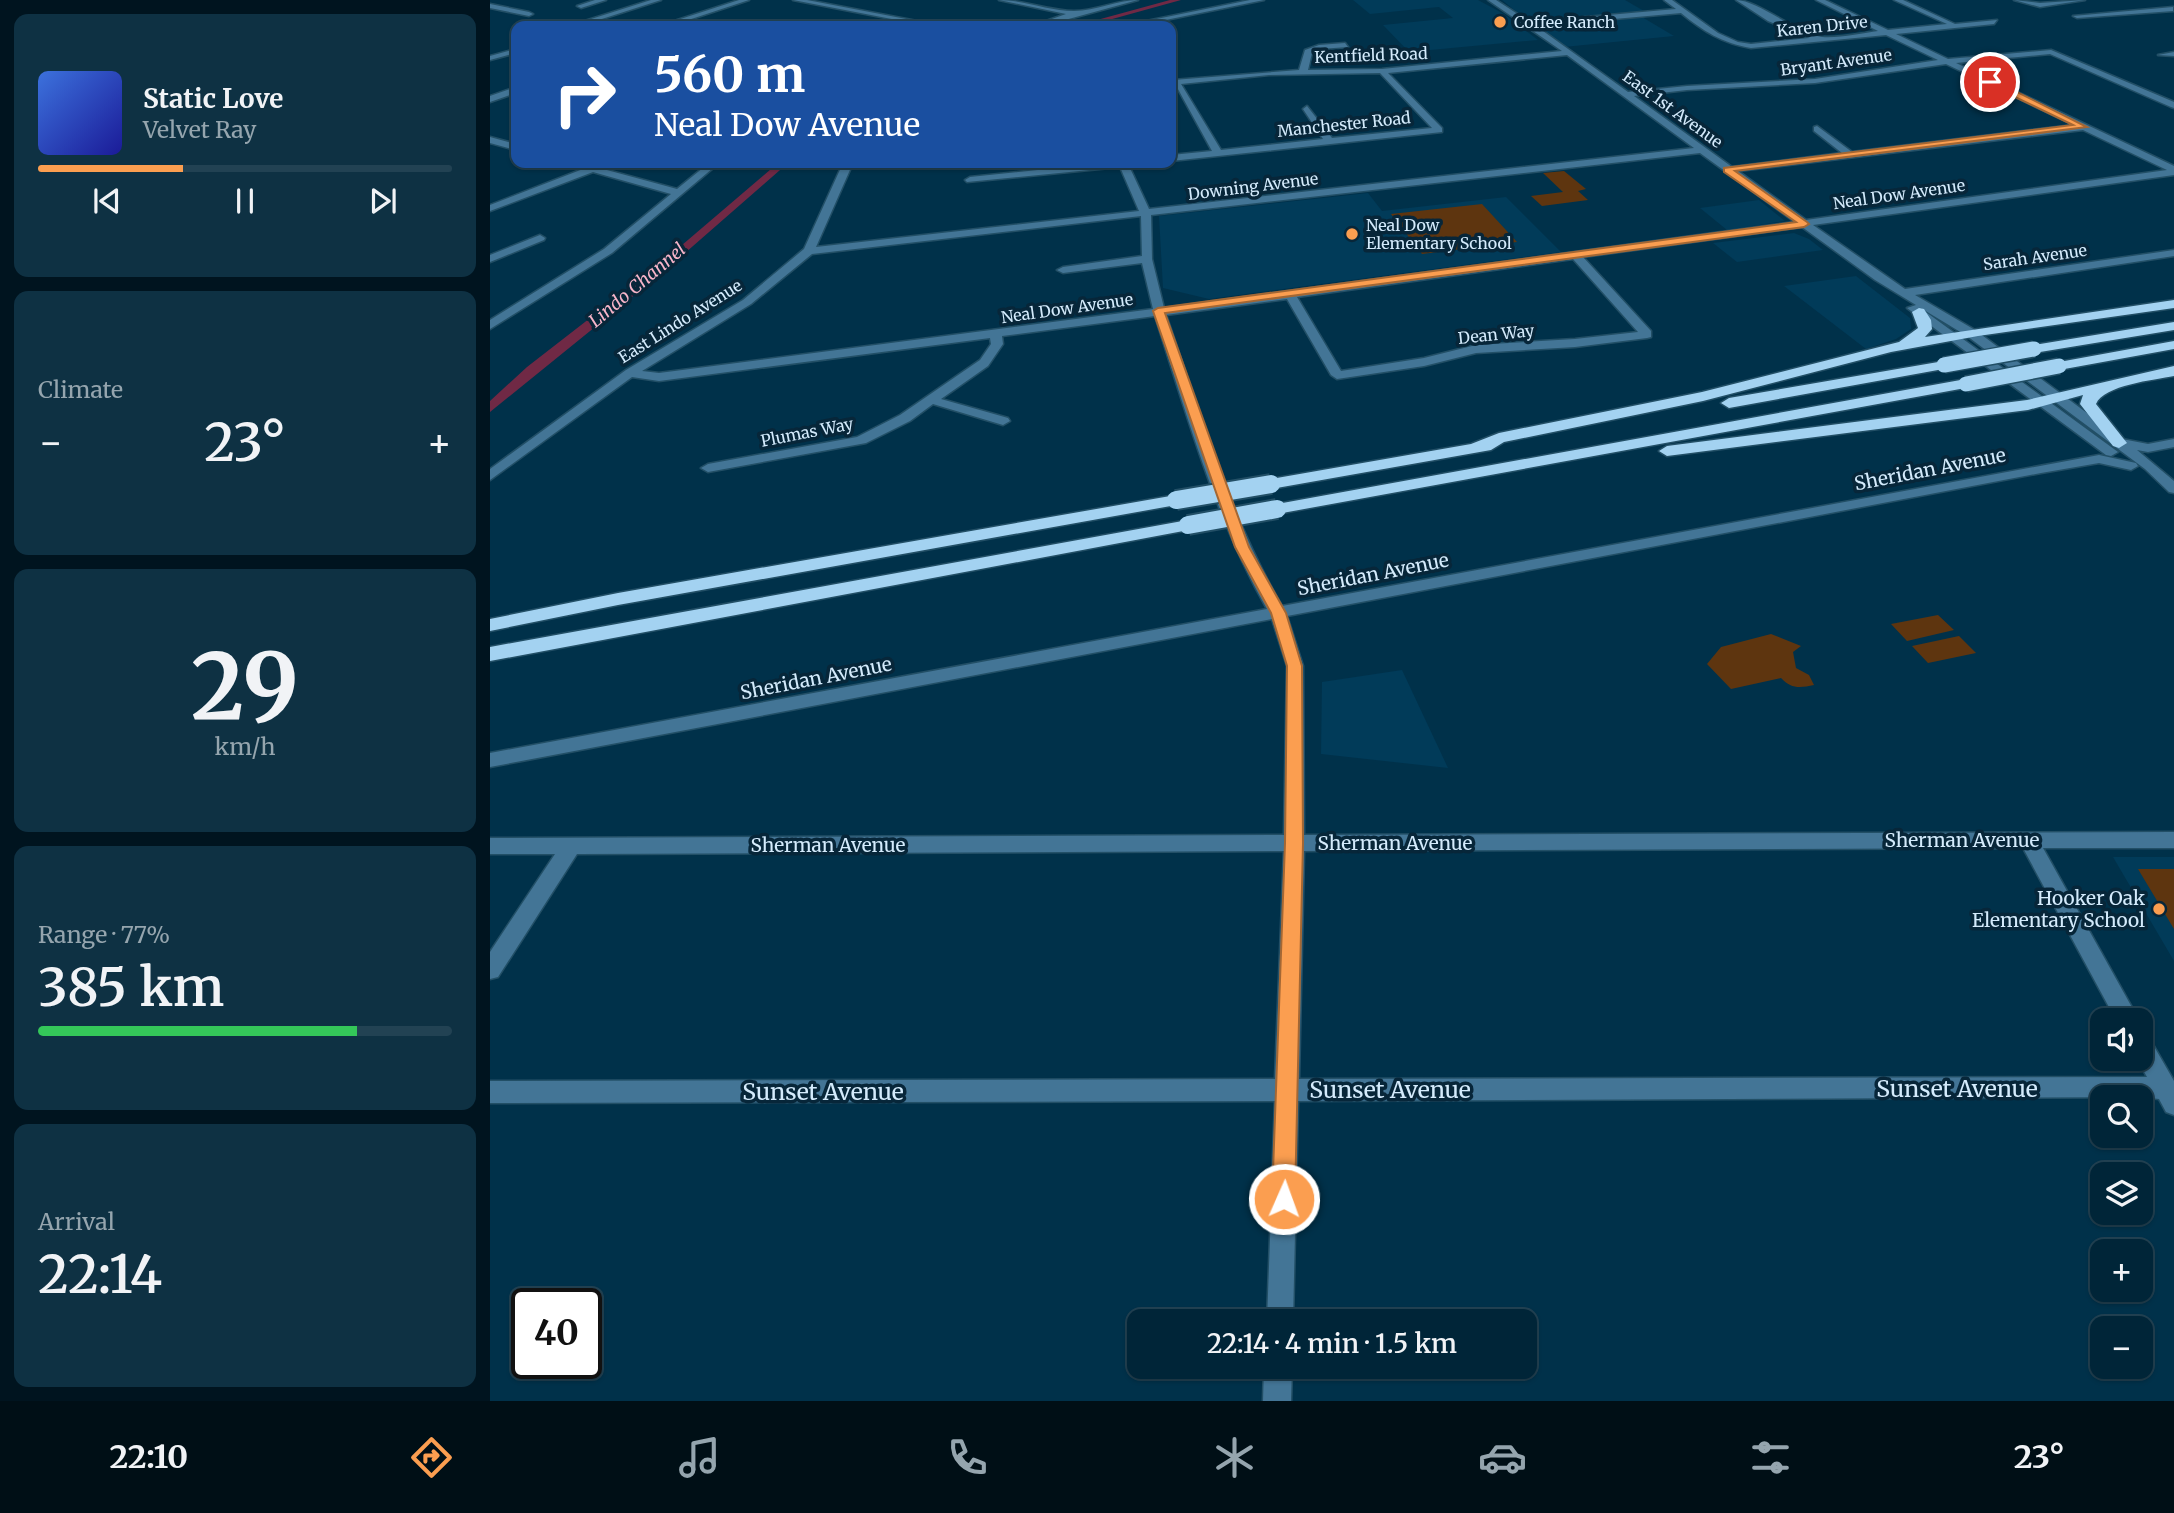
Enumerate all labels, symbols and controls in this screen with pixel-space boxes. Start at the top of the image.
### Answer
street label: Karen Drive [1776,11,1868,41]
place label: Coffee Ranch [1514,12,1616,32]
marker: Coffee Ranch [1492,14,1508,30]
street label: Kentfield Road [1314,43,1428,67]
text: 560 m [654,44,805,105]
street label: Bryant Avenue [1779,44,1893,80]
icon: right [539,49,630,140]
pin [1960,52,2020,112]
icon: arrive [1971,63,2009,101]
street label: East 1st Avenue [1619,66,1727,152]
text: Static Love [143,82,283,115]
text: Neal Dow Avenue [654,105,920,145]
street label: Manchester Road [1276,107,1412,141]
text: Velvet Ray [143,115,256,144]
street label: Downing Avenue [1187,168,1319,204]
street label: Neal Dow Avenue [1832,175,1966,213]
icon: previous [88,182,126,220]
icon: pause [226,182,264,220]
icon: next [364,182,402,220]
place label: Neal Dow Elementary School [1366,215,1512,253]
marker: Neal Dow Elementary School [1344,226,1360,242]
water label: Lindo Channel [584,238,690,332]
street label: Sarah Avenue [1982,240,2088,274]
street label: East Lindo Avenue [615,275,745,367]
street label: Neal Dow Avenue [1000,289,1134,327]
street label: Dean Way [1457,320,1536,348]
text: Climate [38,375,123,404]
text: 23° [204,410,286,475]
street label: Plumas Way [759,413,856,451]
text: − [38,419,63,466]
text: + [427,419,452,466]
street label: Sheridan Avenue [1852,443,2008,495]
street label: Sheridan Avenue [1295,548,1451,600]
text: 29 [191,629,299,744]
street label: Sheridan Avenue [738,652,894,704]
text: km/h [215,732,275,761]
street label: Sherman Avenue [1885,828,2040,852]
street label: Sherman Avenue [1318,831,1473,855]
street label: Sherman Avenue [751,833,906,857]
place label: Hooker Oak Elementary School [1972,886,2145,932]
marker: Hooker Oak Elementary School [2151,901,2167,917]
text: Range · 77% [38,920,170,949]
text: 385 km [38,955,225,1020]
map controls [2090,1008,2153,1379]
button: sound [2090,1008,2153,1071]
street label: Sunset Avenue [1876,1074,2038,1103]
street label: Sunset Avenue [1309,1075,1471,1104]
street label: Sunset Avenue [742,1077,904,1106]
button: search [2090,1085,2153,1148]
position arrow [1247,1162,1321,1236]
button: layers [2090,1162,2153,1225]
text: Arrival [38,1207,115,1236]
button: + [2090,1239,2153,1302]
text: 22:14 [38,1242,162,1307]
speed limit sign: 40 [511,1288,602,1379]
button: − [2090,1316,2153,1379]
text: 22:14 · 4 min · 1.5 km [1207,1327,1457,1360]
icon: directions [407,1433,456,1482]
icon: music [675,1433,724,1482]
icon: phone [943,1433,992,1482]
icon: climate [1210,1433,1259,1482]
icon: car [1478,1433,1527,1482]
icon: filters [1746,1433,1795,1482]
text: 22:10 [109,1437,188,1477]
text: 23° [2014,1437,2065,1477]

